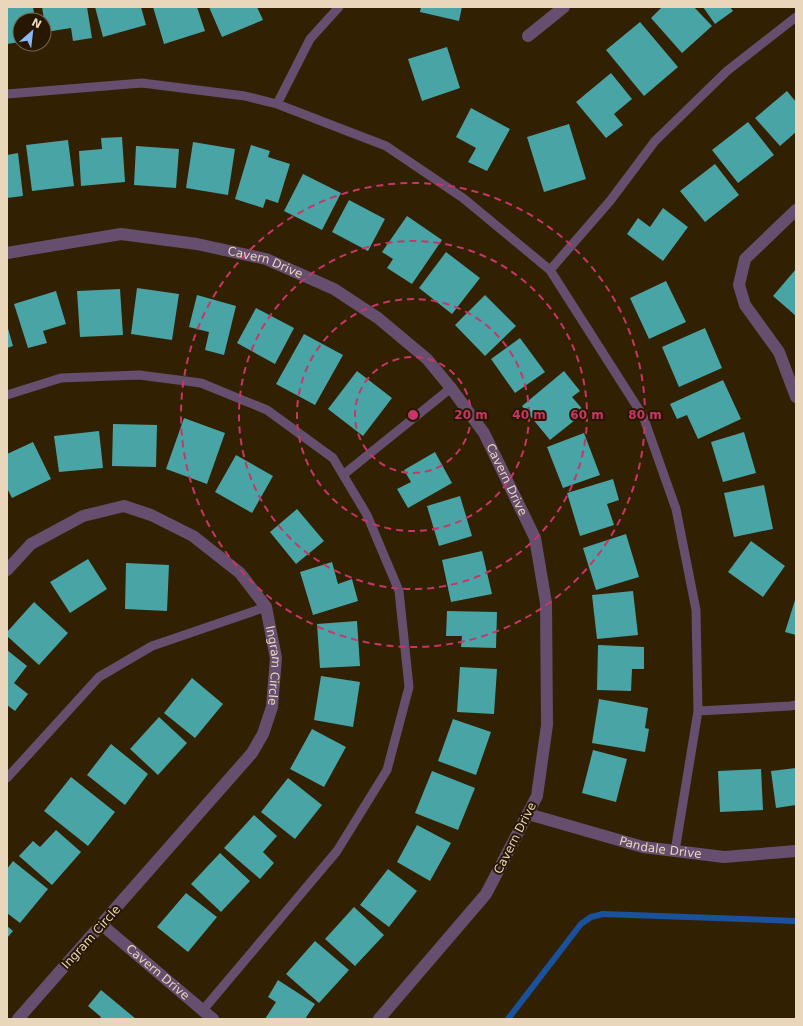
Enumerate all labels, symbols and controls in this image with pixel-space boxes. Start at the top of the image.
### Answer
north arrow [12,12,52,52]
text: N [29,16,44,32]
street label: Cavern Drive [226,244,305,281]
centre of rings [406,408,420,422]
text: 20 m [454,408,488,422]
text: 40 m [512,408,546,422]
text: 60 m [570,408,604,422]
text: 80 m [628,408,662,422]
street label: Cavern Drive [483,441,530,518]
street label: Ingram Circle [263,624,283,706]
street label: Cavern Drive [491,800,539,876]
street label: Pandale Drive [618,834,702,861]
street label: Ingram Circle [59,902,123,972]
street label: Cavern Drive [123,941,192,1003]

